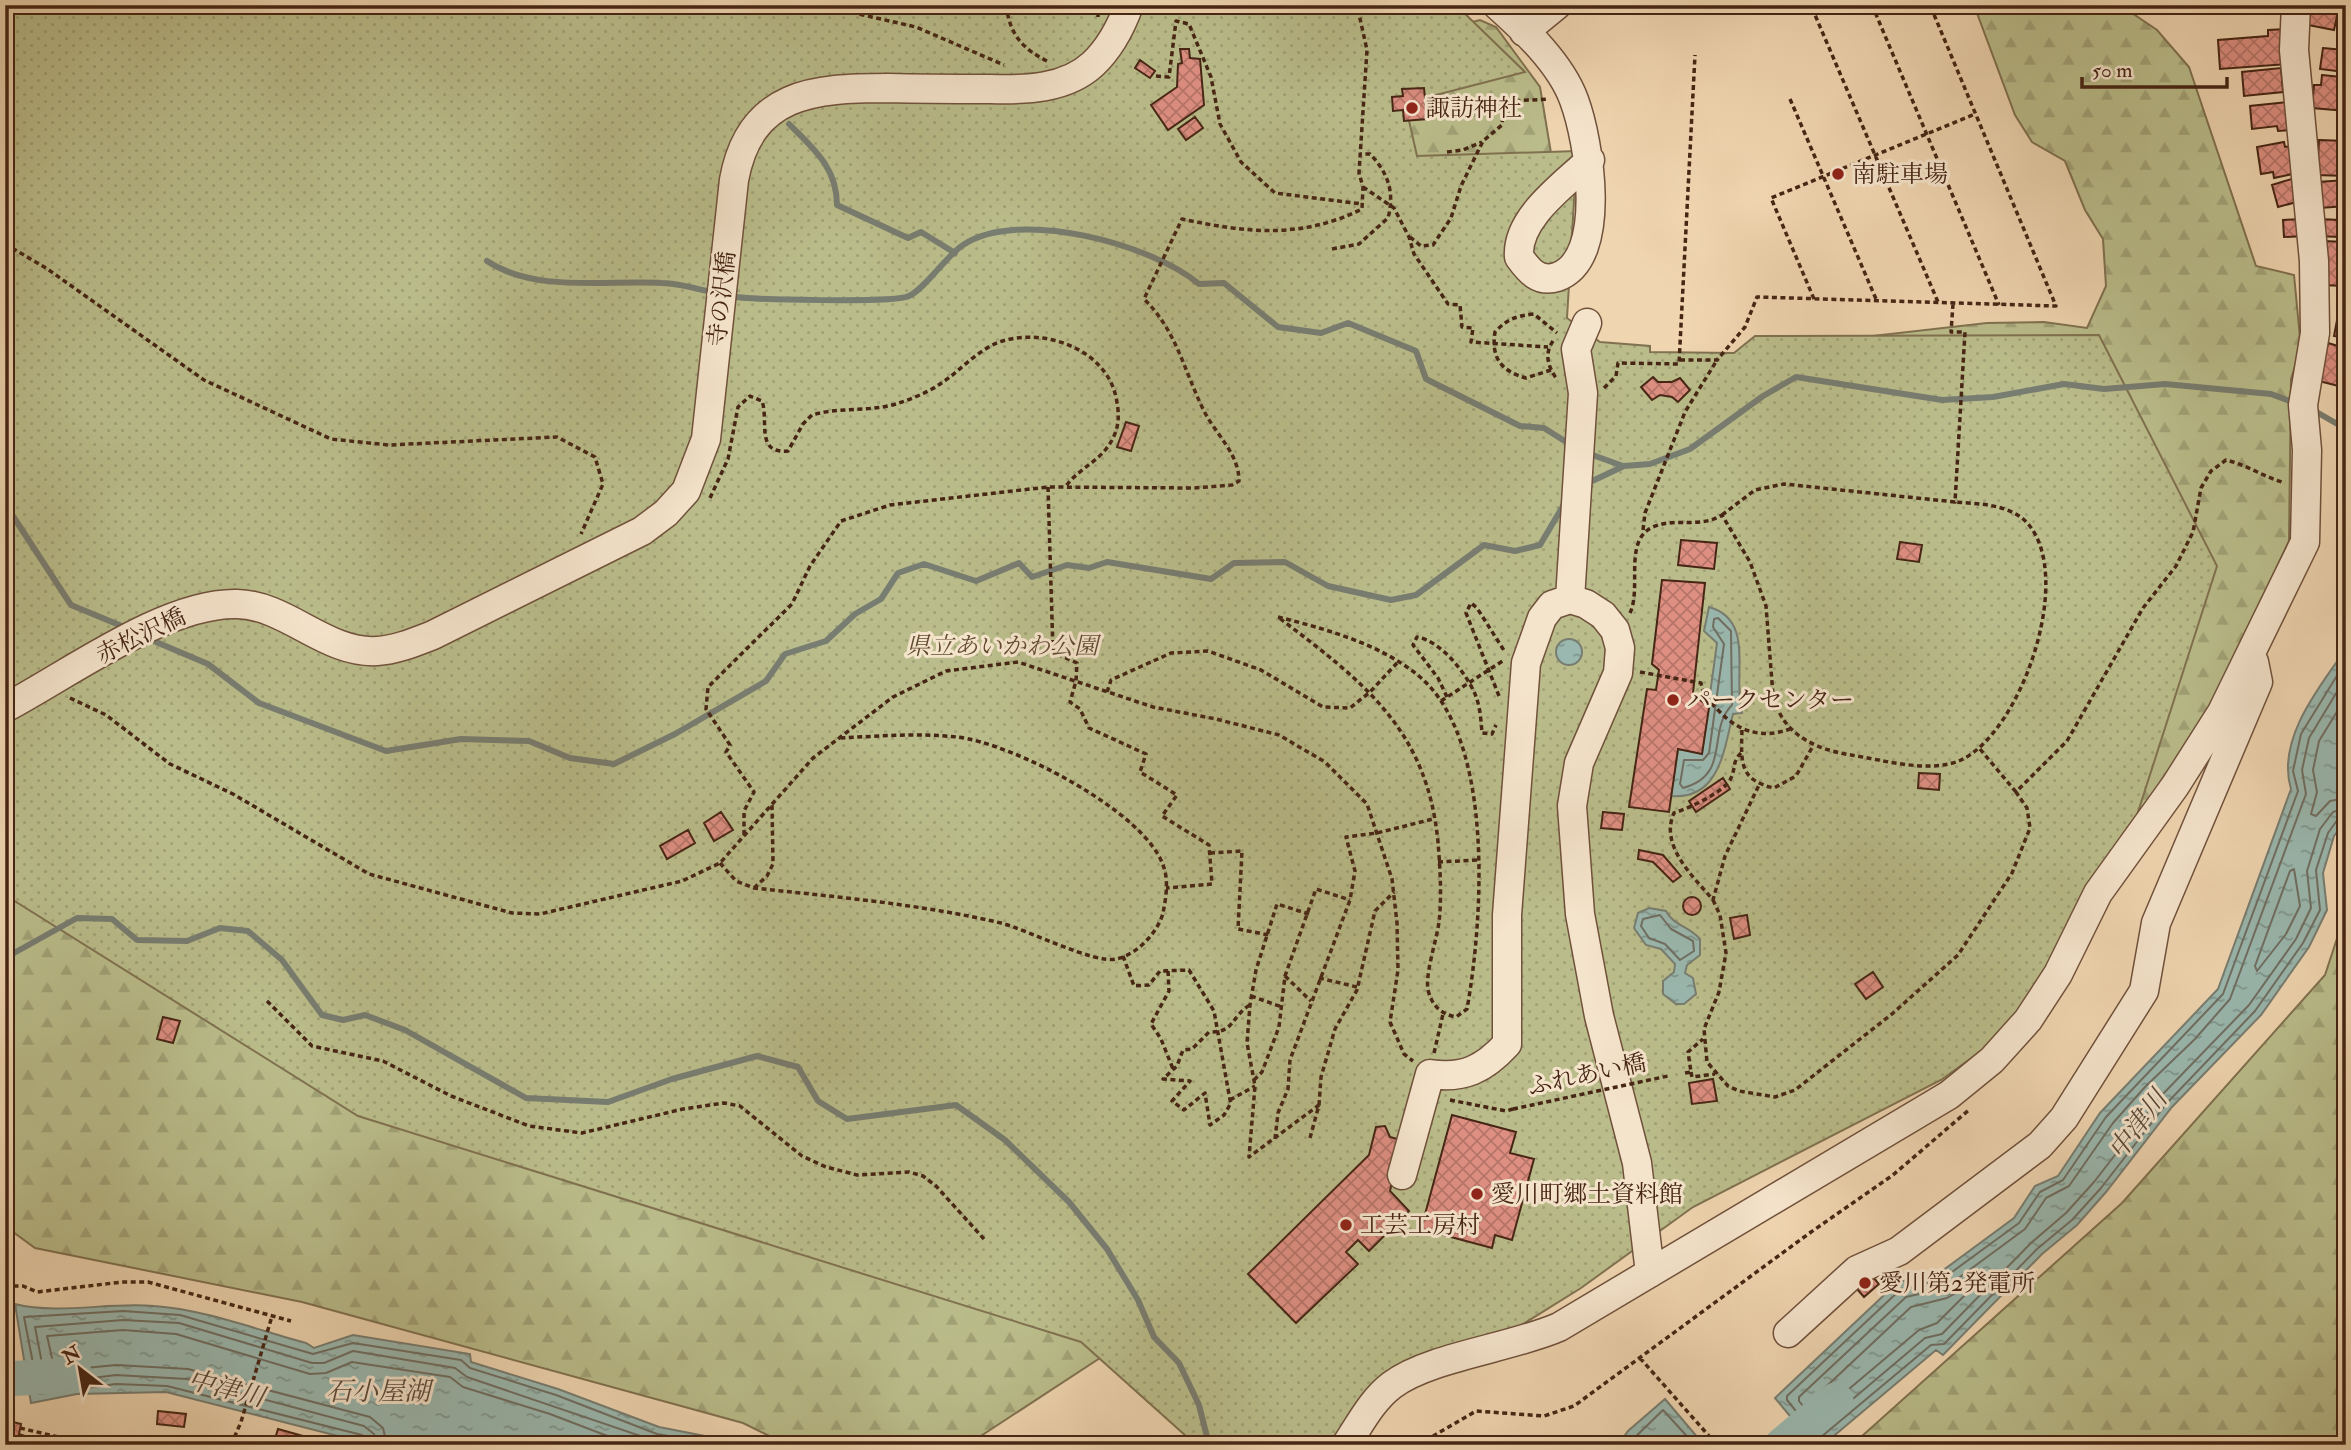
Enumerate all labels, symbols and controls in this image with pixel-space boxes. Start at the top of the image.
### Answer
scale bar [2082,46,2227,90]
text: 50 m [2092,57,2133,84]
place label: 諏訪神社 [1426,93,1522,124]
marker: 諏訪神社 [1404,100,1420,116]
place label: 南駐車場 [1852,159,1948,190]
marker: 南駐車場 [1830,166,1846,182]
street label: 寺の沢橋 [702,250,742,348]
street label: 赤松沢橋 [91,601,191,671]
park label: 県立あいかわ公園 [906,631,1102,662]
place label: パークセンター [1687,685,1854,716]
marker: パークセンター [1665,692,1681,708]
street label: ふれあい橋 [1525,1047,1649,1103]
water label: 中津川 [2102,1082,2176,1166]
place label: 愛川町郷土資料館 [1491,1179,1683,1210]
marker: 愛川町郷土資料館 [1469,1186,1485,1202]
place label: 工芸工房村 [1360,1210,1480,1241]
marker: 工芸工房村 [1338,1217,1354,1233]
place label: 愛川第2発電所 [1879,1268,2035,1299]
marker: 愛川第2発電所 [1857,1275,1873,1291]
north arrow [46,1334,116,1404]
text: N [57,1340,86,1370]
water label: 中津川 [184,1364,271,1415]
water label: 石小屋湖 [326,1376,434,1408]

